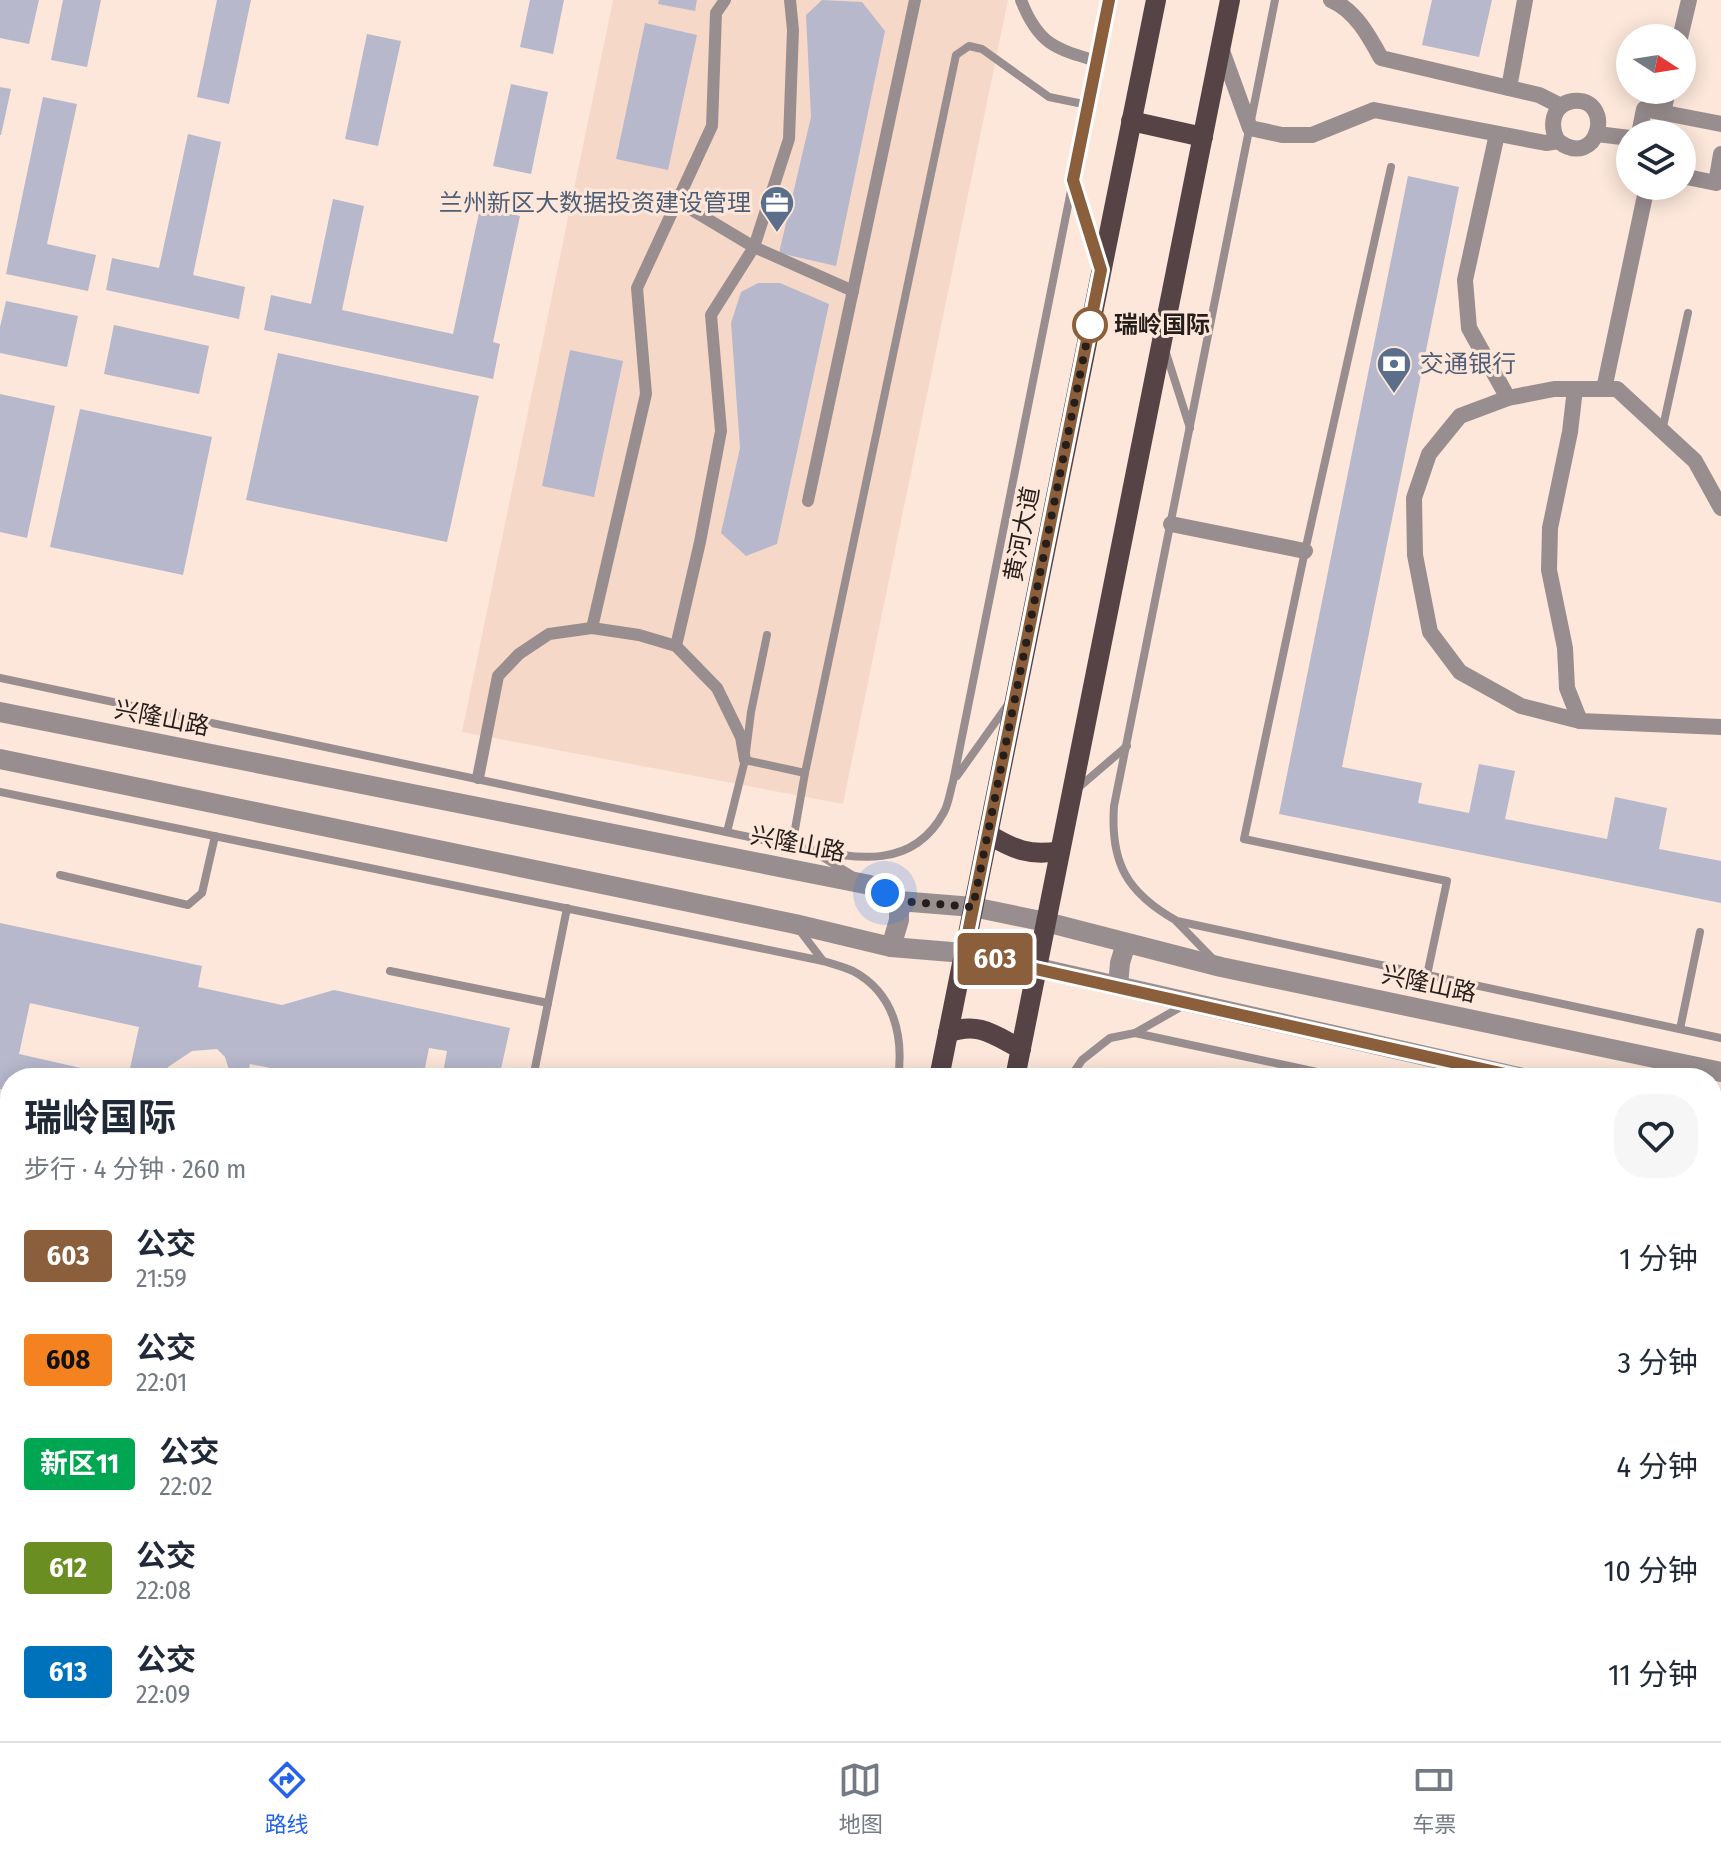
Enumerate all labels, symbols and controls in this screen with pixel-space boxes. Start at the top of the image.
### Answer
north arrow [1616,24,1696,104]
map controls [1616,24,1696,200]
button: layers [1616,120,1696,200]
office icon: 兰州新区大数据投资建设管理 [758,184,796,234]
place label: 兰州新区大数据投资建设管理 [439,189,751,217]
marker: 瑞岭国际 [1073,308,1107,342]
place label: 瑞岭国际 [1114,311,1210,339]
bank icon: 交通银行 [1375,345,1413,395]
place label: 交通银行 [1420,350,1516,378]
street label: 黄河大道 [999,484,1045,584]
street label: 兴隆山路 [112,695,212,741]
street label: 兴隆山路 [748,821,848,867]
your location [865,873,905,913]
line badge: 603 [949,933,1041,985]
text: 603 [974,942,1016,975]
street label: 兴隆山路 [1379,960,1479,1008]
button: heart [1614,1094,1698,1178]
text: 瑞岭国际 [24,1095,176,1141]
text: 步行 · 4 分钟 · 260 m [24,1154,246,1185]
text: 公交 [136,1226,196,1262]
text: 603 [47,1239,89,1272]
text: 1 分钟 [1619,1241,1698,1277]
text: 21:59 [136,1263,187,1294]
text: 公交 [136,1330,196,1366]
text: 608 [46,1343,90,1376]
text: 3 分钟 [1617,1345,1698,1381]
text: 22:01 [136,1367,187,1398]
text: 公交 [159,1434,219,1470]
text: 新区11 [40,1447,119,1480]
text: 4 分钟 [1616,1449,1698,1485]
text: 22:02 [159,1471,212,1502]
text: 公交 [136,1538,196,1574]
text: 612 [49,1551,87,1584]
text: 10 分钟 [1604,1553,1698,1589]
text: 22:08 [136,1575,191,1606]
text: 公交 [136,1642,196,1678]
text: 613 [49,1655,87,1688]
text: 11 分钟 [1608,1657,1698,1693]
text: 22:09 [136,1679,190,1710]
tab: 路线 [265,1758,309,1838]
tab: 地图 [838,1758,882,1838]
tab: 车票 [1412,1758,1456,1838]

